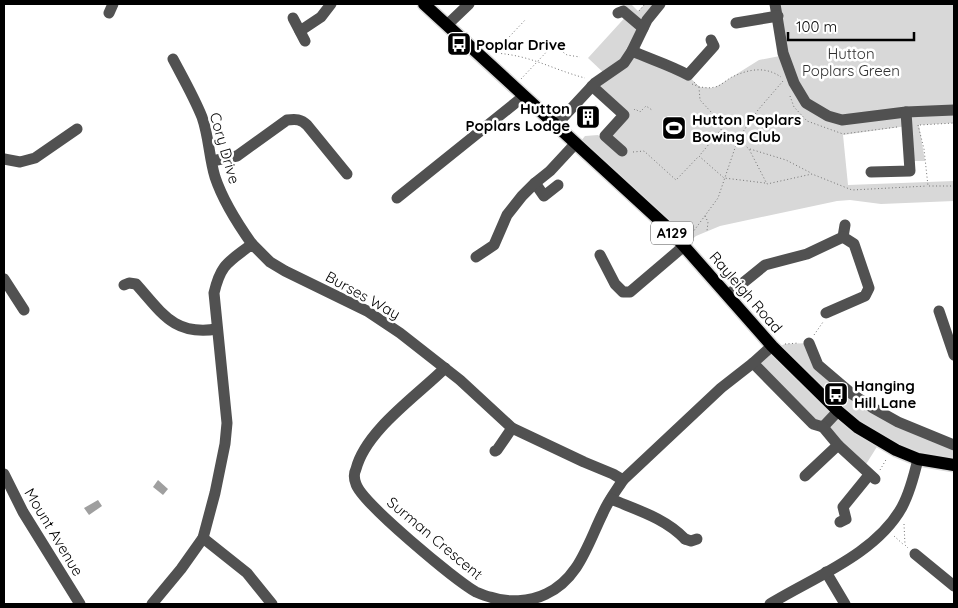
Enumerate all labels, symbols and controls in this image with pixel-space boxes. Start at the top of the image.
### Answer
scale bar [788,10,914,42]
text: 100 m [796,17,837,36]
bus stop icon: Poplar Drive [446,31,472,57]
place label: Poplar Drive [476,35,566,54]
park label: Hutton Poplars Green [802,44,900,80]
place label: Hutton Poplars Lodge [466,99,570,135]
building icon: Hutton Poplars Lodge [575,104,601,130]
street label: Cory Drive [206,110,244,186]
place label: Hutton Poplars Bowing Club [692,110,801,146]
sports icon: Hutton Poplars Bowing Club [661,115,687,141]
road number: A129 [651,222,693,244]
street label: Rayleigh Road [705,247,787,337]
street label: Burses Way [322,267,404,323]
place label: Hanging Hill Lane [854,376,916,412]
bus stop icon: Hanging Hill Lane [823,381,849,407]
street label: Mount Avenue [20,485,88,579]
street label: Surman Crescent [383,492,487,584]

